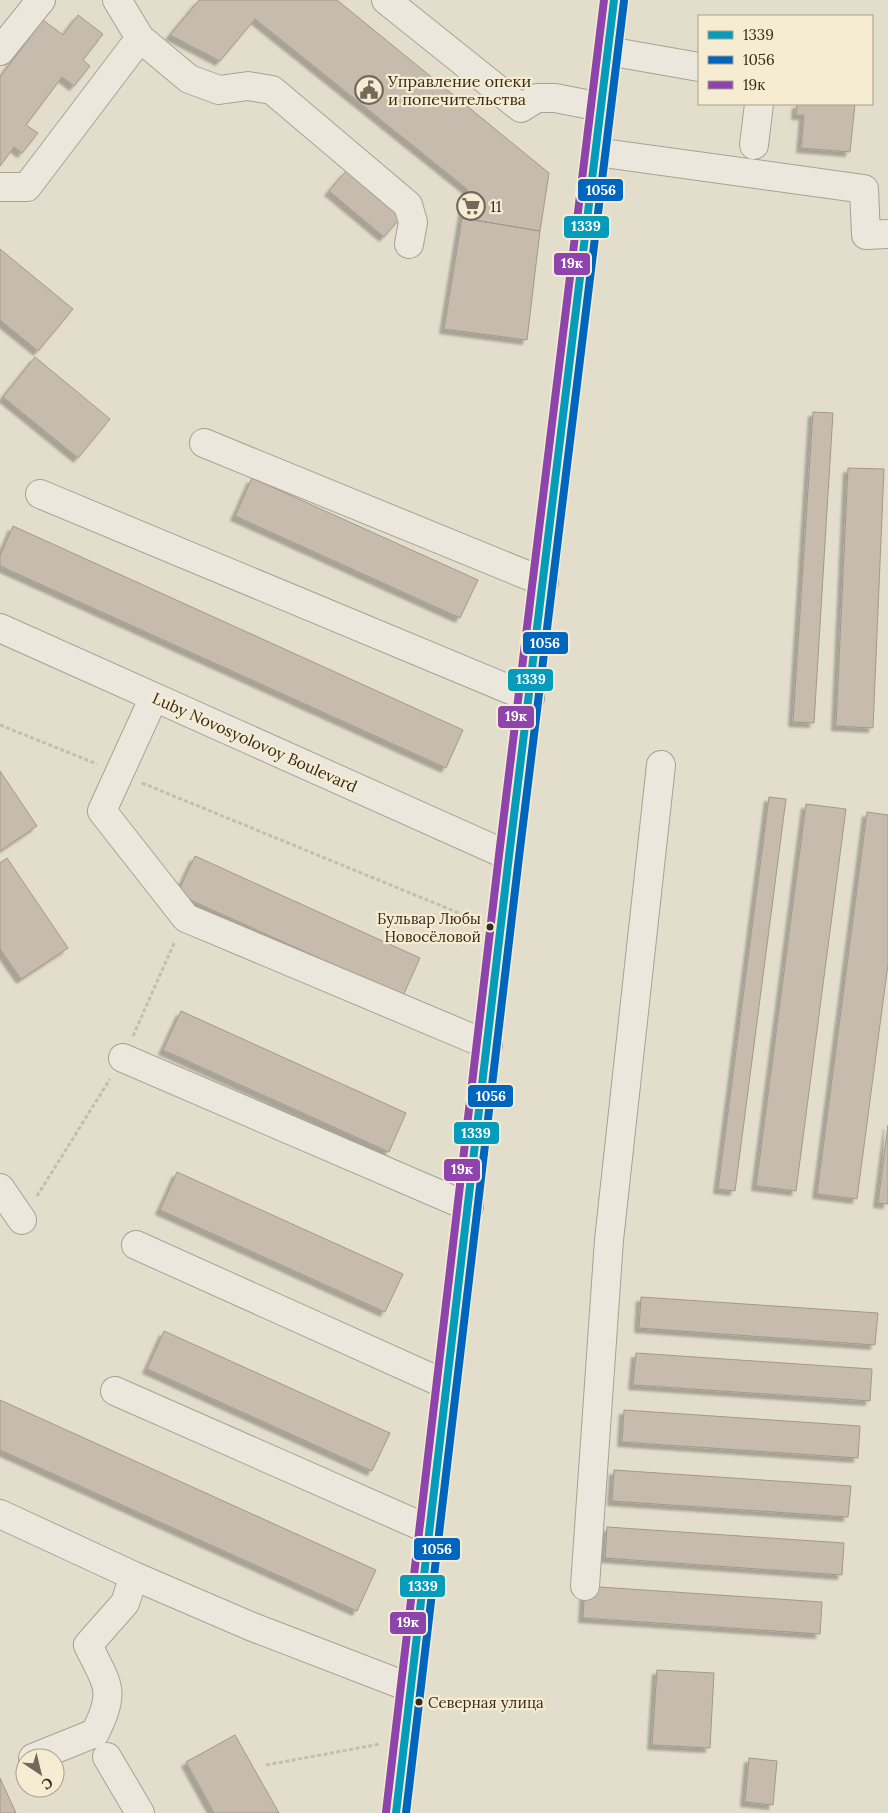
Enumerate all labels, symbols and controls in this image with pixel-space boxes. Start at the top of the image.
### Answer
legend [698,15,873,105]
text: 1339 [743,25,774,44]
text: 1056 [743,50,775,69]
place label: Управление опеки и попечительства [387,71,531,109]
public building icon: Управление опеки и попечительства [354,75,384,105]
text: 19к [743,75,765,94]
line badge: 1056 [577,178,624,202]
text: 1056 [586,181,616,199]
supermarket icon: 11 [456,191,486,221]
place label: 11 [490,196,502,216]
line badge: 1339 [563,215,610,239]
text: 1339 [571,217,601,235]
line badge: 19к [553,252,591,276]
text: 19к [561,254,584,272]
line badge: 1056 [522,631,569,655]
text: 1056 [530,634,560,652]
line badge: 1339 [507,668,554,692]
text: 1339 [516,670,546,688]
street label: Luby Novosyolovoy Boulevard [149,688,361,797]
line badge: 19к [497,705,535,729]
text: 19к [505,707,528,725]
place label: Бульвар Любы Новосёловой [377,909,481,946]
marker: Бульвар Любы Новосёловой [485,922,495,932]
line badge: 1056 [467,1084,514,1108]
text: 1056 [476,1087,506,1105]
line badge: 1339 [453,1121,500,1145]
text: 1339 [461,1124,491,1142]
line badge: 19к [443,1158,481,1182]
text: 19к [451,1160,474,1178]
line badge: 1056 [413,1537,461,1561]
text: 1056 [422,1540,452,1558]
line badge: 1339 [399,1574,446,1598]
text: 1339 [408,1577,438,1595]
line badge: 19к [389,1611,427,1635]
text: 19к [397,1613,420,1631]
place label: Северная улица [428,1693,544,1712]
marker: Северная улица [414,1697,424,1707]
north arrow [15,1748,65,1798]
text: С [38,1774,57,1794]

